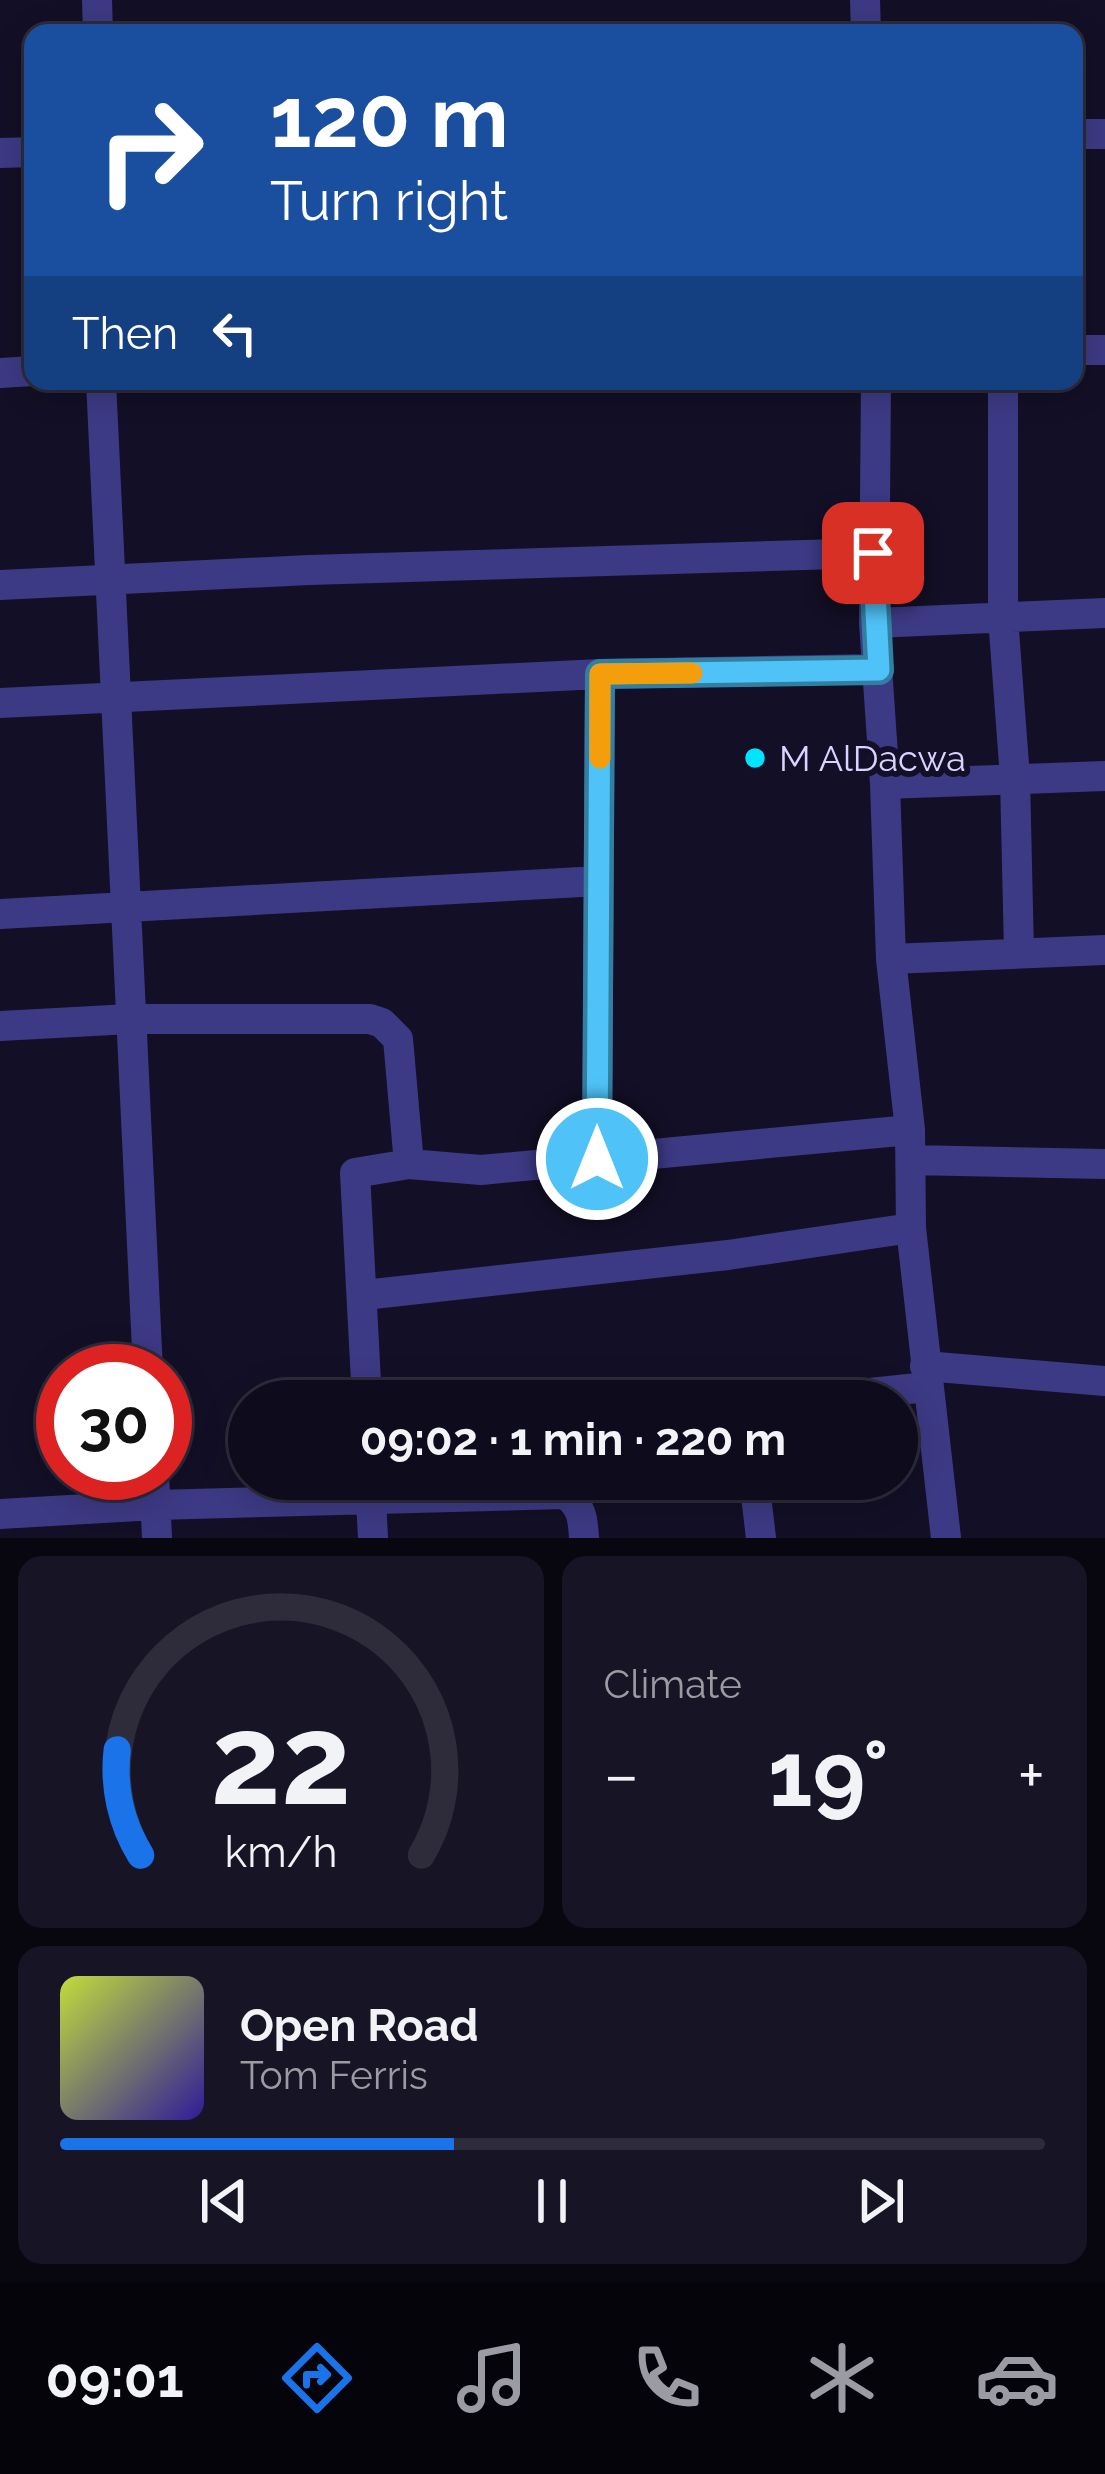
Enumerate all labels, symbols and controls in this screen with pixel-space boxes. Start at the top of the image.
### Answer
text: 120 m [270,68,509,167]
icon: right [72,72,228,228]
text: Turn right [270,169,508,233]
icon: left [202,300,268,366]
text: Then [72,307,178,360]
pin [822,502,924,604]
icon: arrive [840,520,906,586]
place label: M AlDacwa [779,737,966,779]
marker: M AlDacwa [742,745,768,771]
position arrow [534,1096,660,1222]
speed limit sign: 30 [36,1344,192,1500]
text: 09:02 · 1 min · 220 m [360,1413,786,1466]
text: Climate [604,1661,742,1707]
text: 22 [210,1687,351,1833]
text: 19° [768,1721,889,1827]
text: − [604,1736,639,1813]
text: + [1018,1736,1045,1813]
text: km/h [224,1827,337,1877]
text: Open Road [240,1999,479,2052]
text: Tom Ferris [240,2052,428,2098]
icon: previous [191,2168,257,2234]
icon: pause [519,2168,585,2234]
icon: next [848,2168,914,2234]
icon: directions [275,2336,359,2420]
icon: music [450,2336,534,2420]
icon: phone [625,2336,709,2420]
icon: climate [800,2336,884,2420]
icon: car [975,2336,1059,2420]
text: 09:01 [46,2346,184,2410]

